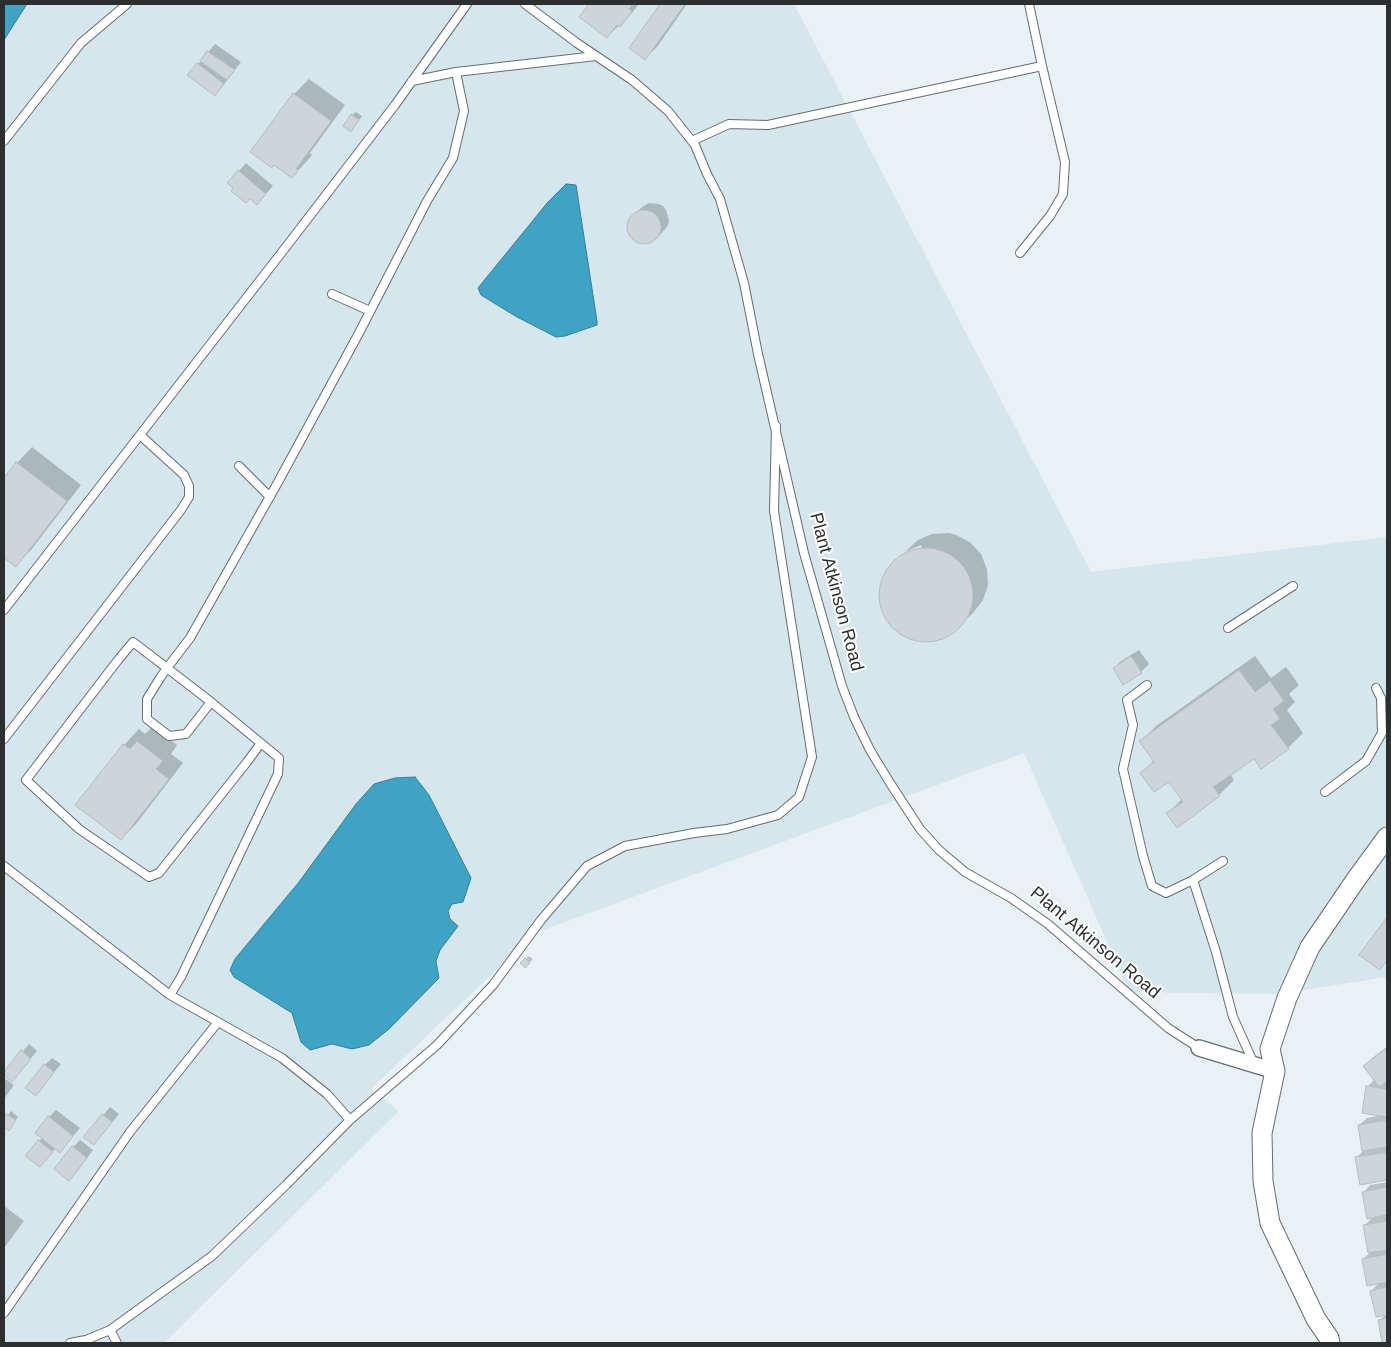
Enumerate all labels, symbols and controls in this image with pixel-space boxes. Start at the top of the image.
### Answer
street label: Plant Atkinson Road [804,510,868,674]
street label: Plant Atkinson Road [1026,882,1164,1004]

